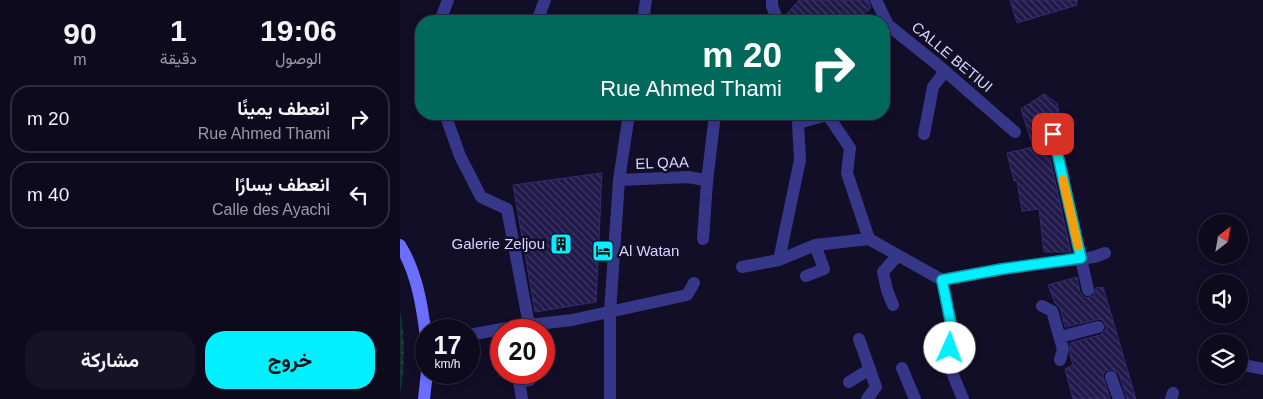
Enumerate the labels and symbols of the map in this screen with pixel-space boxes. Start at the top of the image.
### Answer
street label: CALLE BETIUI [909,18,996,95]
pin [1032,113,1074,155]
street label: EL QAA [635,153,689,172]
north arrow [1198,214,1248,264]
building icon: Galerie Zeljou [549,232,573,256]
place label: Galerie Zeljou [452,235,545,252]
hotel icon: Al Watan [591,239,615,263]
place label: Al Watan [619,242,679,259]
speed limit sign: 20 [490,319,555,384]
position arrow [923,321,975,373]

